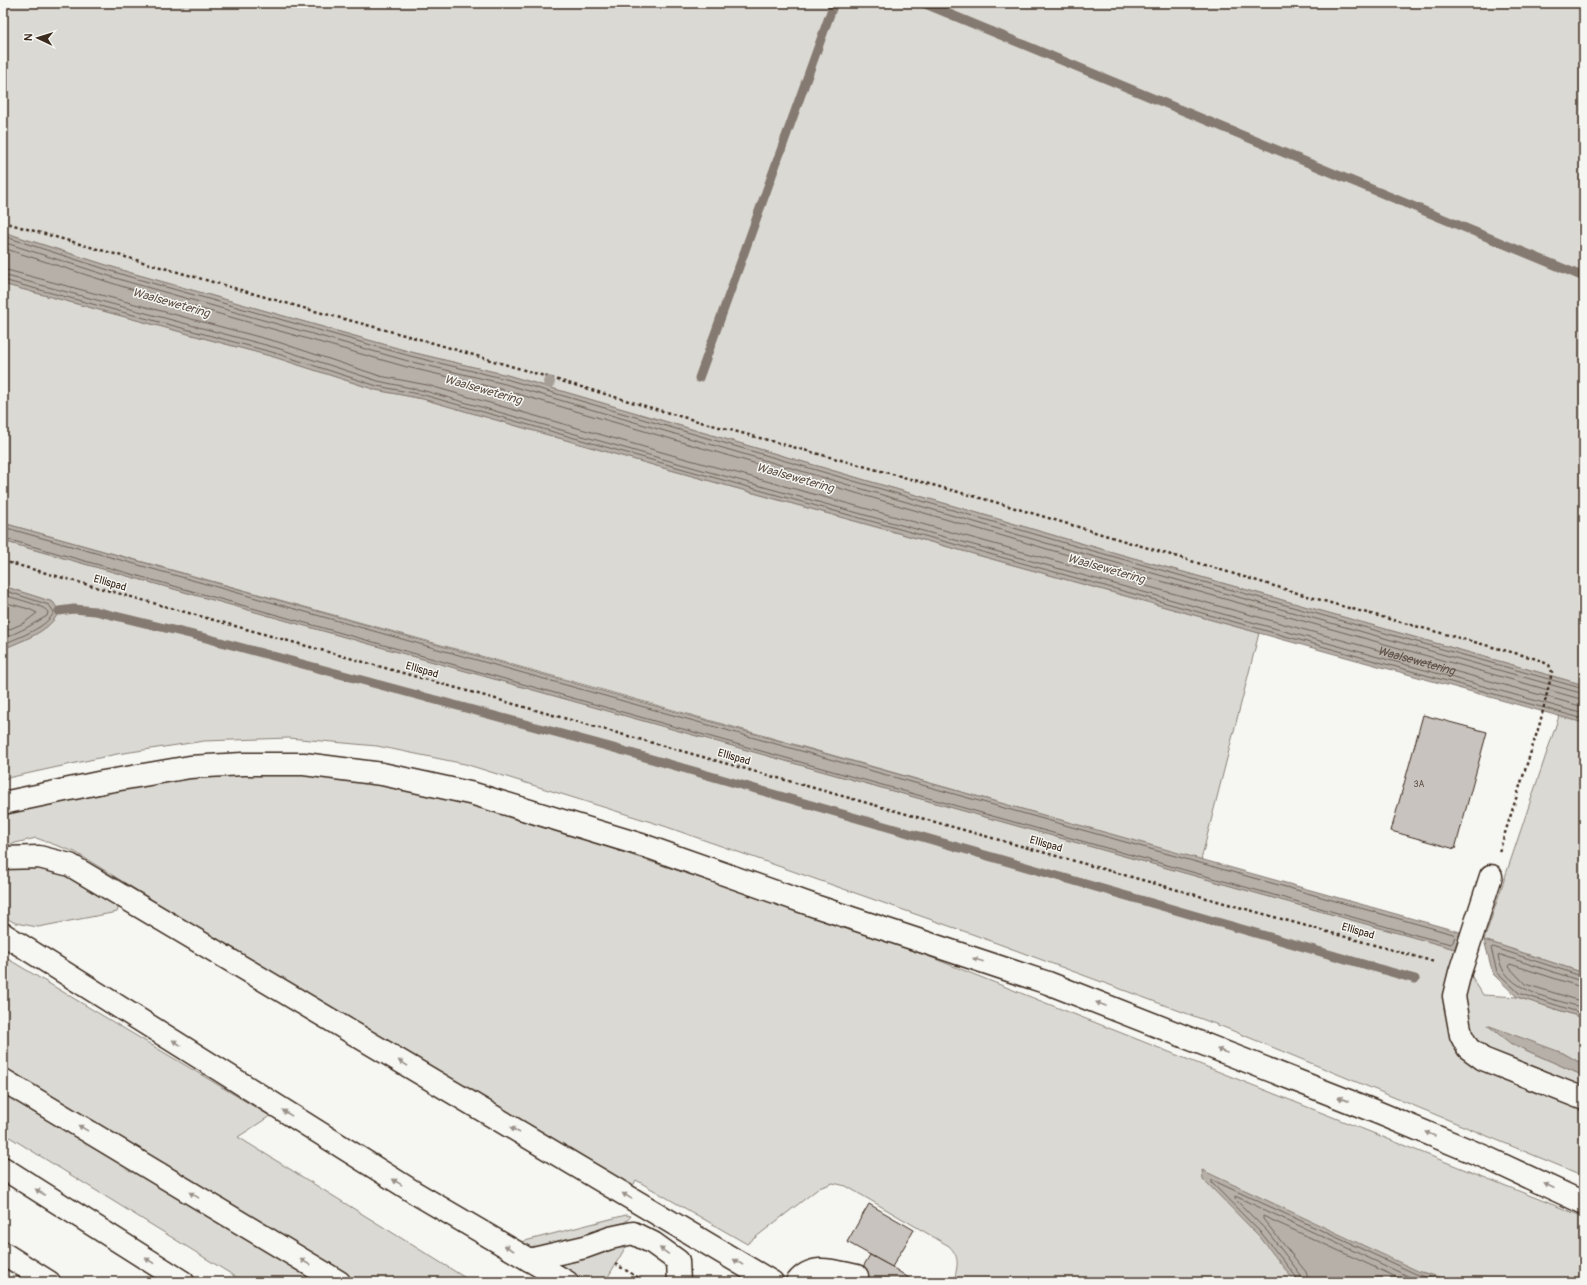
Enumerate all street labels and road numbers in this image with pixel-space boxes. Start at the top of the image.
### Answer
street label: Ellispad [92,572,128,594]
street label: Ellispad [404,659,440,681]
street label: Ellispad [716,746,752,768]
street label: Ellispad [1028,833,1064,855]
street label: Ellispad [1340,920,1376,942]

